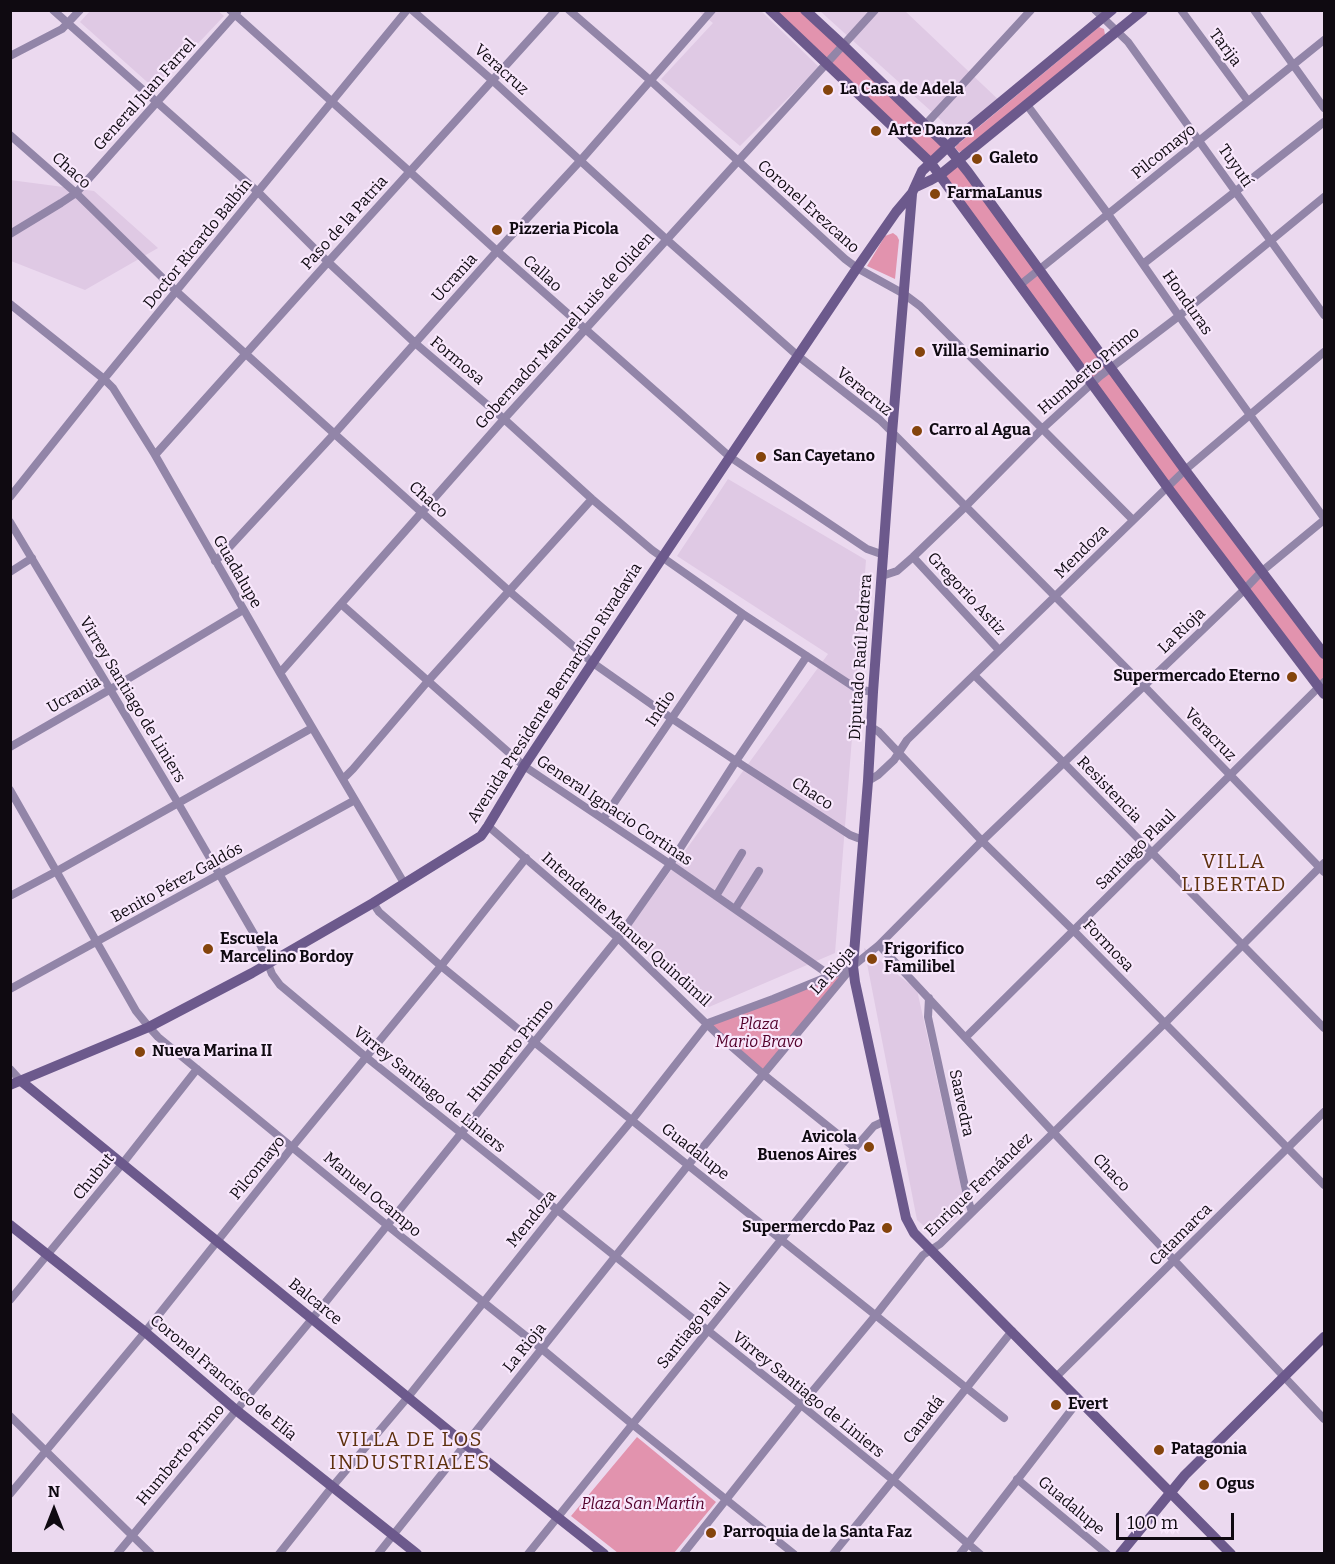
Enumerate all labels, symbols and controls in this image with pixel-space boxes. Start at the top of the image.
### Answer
street label: Tarija [1205,25,1245,71]
street label: General Juan Farrel [90,35,200,155]
street label: Veracruz [470,41,532,99]
place label: La Casa de Adela [840,80,964,100]
marker: La Casa de Adela [821,83,835,97]
street label: Pilcomayo [1128,120,1200,184]
place label: Arte Danza [888,121,972,141]
marker: Arte Danza [869,124,883,138]
street label: Tuyutí [1213,141,1257,191]
street label: Chaco [48,149,94,193]
place label: Galeto [989,149,1038,169]
marker: Galeto [970,152,984,166]
street label: Coronel Erezcano [753,156,863,258]
street label: Paso de la Patria [298,172,392,274]
street label: Doctor Ricardo Balbín [140,175,256,313]
place label: FarmaLanus [947,184,1042,204]
marker: FarmaLanus [928,187,942,201]
place label: Pizzeria Picola [509,220,619,240]
marker: Pizzeria Picola [490,223,504,237]
street label: Gobernador Manuel Luis de Oliden [472,229,658,433]
street label: Ucrania [428,250,482,306]
street label: Callao [519,252,565,296]
street label: Honduras [1158,267,1216,339]
street label: Humberto Primo [1034,323,1144,419]
street label: Formosa [426,333,488,389]
place label: Villa Seminario [932,342,1049,362]
marker: Villa Seminario [913,345,927,359]
street label: Veracruz [832,364,896,420]
place label: Carro al Agua [929,421,1031,441]
marker: Carro al Agua [910,424,924,438]
place label: San Cayetano [773,447,875,467]
marker: San Cayetano [754,450,768,464]
street label: Chaco [405,478,451,522]
street label: Mendoza [1051,521,1113,583]
street label: Guadalupe [208,532,266,612]
street label: Gregorio Astiz [923,549,1009,639]
street label: Avenida Presidente Bernardino Rivadavia [464,560,646,826]
street label: Diputado Raúl Pedrera [846,573,876,741]
street label: La Rioja [1155,604,1209,658]
street label: Virrey Santiago de Liniers [75,614,189,786]
place label: Supermercado Eterno [1113,667,1280,687]
marker: Supermercado Eterno [1285,670,1299,684]
street label: Ucrania [44,672,104,718]
street label: Indio [642,687,680,731]
street label: Veracruz [1180,704,1240,766]
street label: General Ignacio Cortinas [532,752,696,870]
street label: Resistencia [1073,753,1145,827]
street label: Chaco [788,774,836,814]
street label: Santiago Plaul [1092,806,1180,894]
street label: Benito Pérez Galdós [108,839,246,927]
street label: Intendente Manuel Quindimil [537,849,715,1011]
district label: VILLA LIBERTAD [1181,850,1287,897]
street label: Formosa [1078,916,1138,976]
place label: Escuela Marcelino Bordoy [220,930,354,968]
place label: Frigorifico Familibel [884,940,964,978]
marker: Escuela Marcelino Bordoy [201,942,215,956]
street label: La Rioja [806,943,860,999]
marker: Frigorifico Familibel [865,952,879,966]
street label: Humberto Primo [464,996,558,1106]
park label: Plaza Mario Bravo [715,1015,803,1053]
street label: Virrey Santiago de Liniers [349,1023,509,1157]
place label: Nueva Marina II [152,1042,272,1062]
marker: Nueva Marina II [133,1045,147,1059]
street label: Saavedra [945,1068,977,1138]
street label: Guadalupe [657,1119,733,1185]
place label: Avicola Buenos Aires [757,1128,857,1166]
street label: Enrique Fernández [921,1129,1037,1241]
street label: Pilcomayo [226,1132,290,1204]
marker: Avicola Buenos Aires [862,1140,876,1154]
street label: Manuel Ocampo [319,1148,425,1242]
street label: Chubut [69,1150,119,1204]
street label: Chaco [1088,1150,1134,1196]
street label: Mendoza [503,1187,561,1251]
street label: Catamarca [1146,1200,1216,1270]
place label: Supermercdo Paz [742,1218,875,1238]
marker: Supermercdo Paz [880,1221,894,1235]
street label: Balcarce [284,1275,346,1329]
street label: Santiago Plaul [653,1279,735,1373]
street label: Coronel Francisco de Elía [146,1311,300,1445]
street label: La Rioja [499,1319,551,1377]
street label: Virrey Santiago de Liniers [728,1328,888,1462]
street label: Canadá [899,1392,949,1448]
place label: Evert [1068,1395,1108,1415]
marker: Evert [1049,1398,1063,1412]
street label: Humberto Primo [133,1400,229,1510]
district label: VILLA DE LOS INDUSTRIALES [329,1428,491,1475]
place label: Patagonia [1171,1440,1247,1460]
marker: Patagonia [1152,1443,1166,1457]
street label: Guadalupe [1034,1473,1108,1539]
place label: Ogus [1216,1475,1255,1495]
marker: Ogus [1197,1478,1211,1492]
north arrow [24,1480,84,1540]
text: N [48,1482,60,1501]
park label: Plaza San Martín [581,1495,705,1515]
scale bar [1119,1501,1238,1539]
text: 100 m [1127,1512,1178,1534]
place label: Parroquia de la Santa Faz [723,1523,912,1543]
marker: Parroquia de la Santa Faz [704,1526,718,1540]

